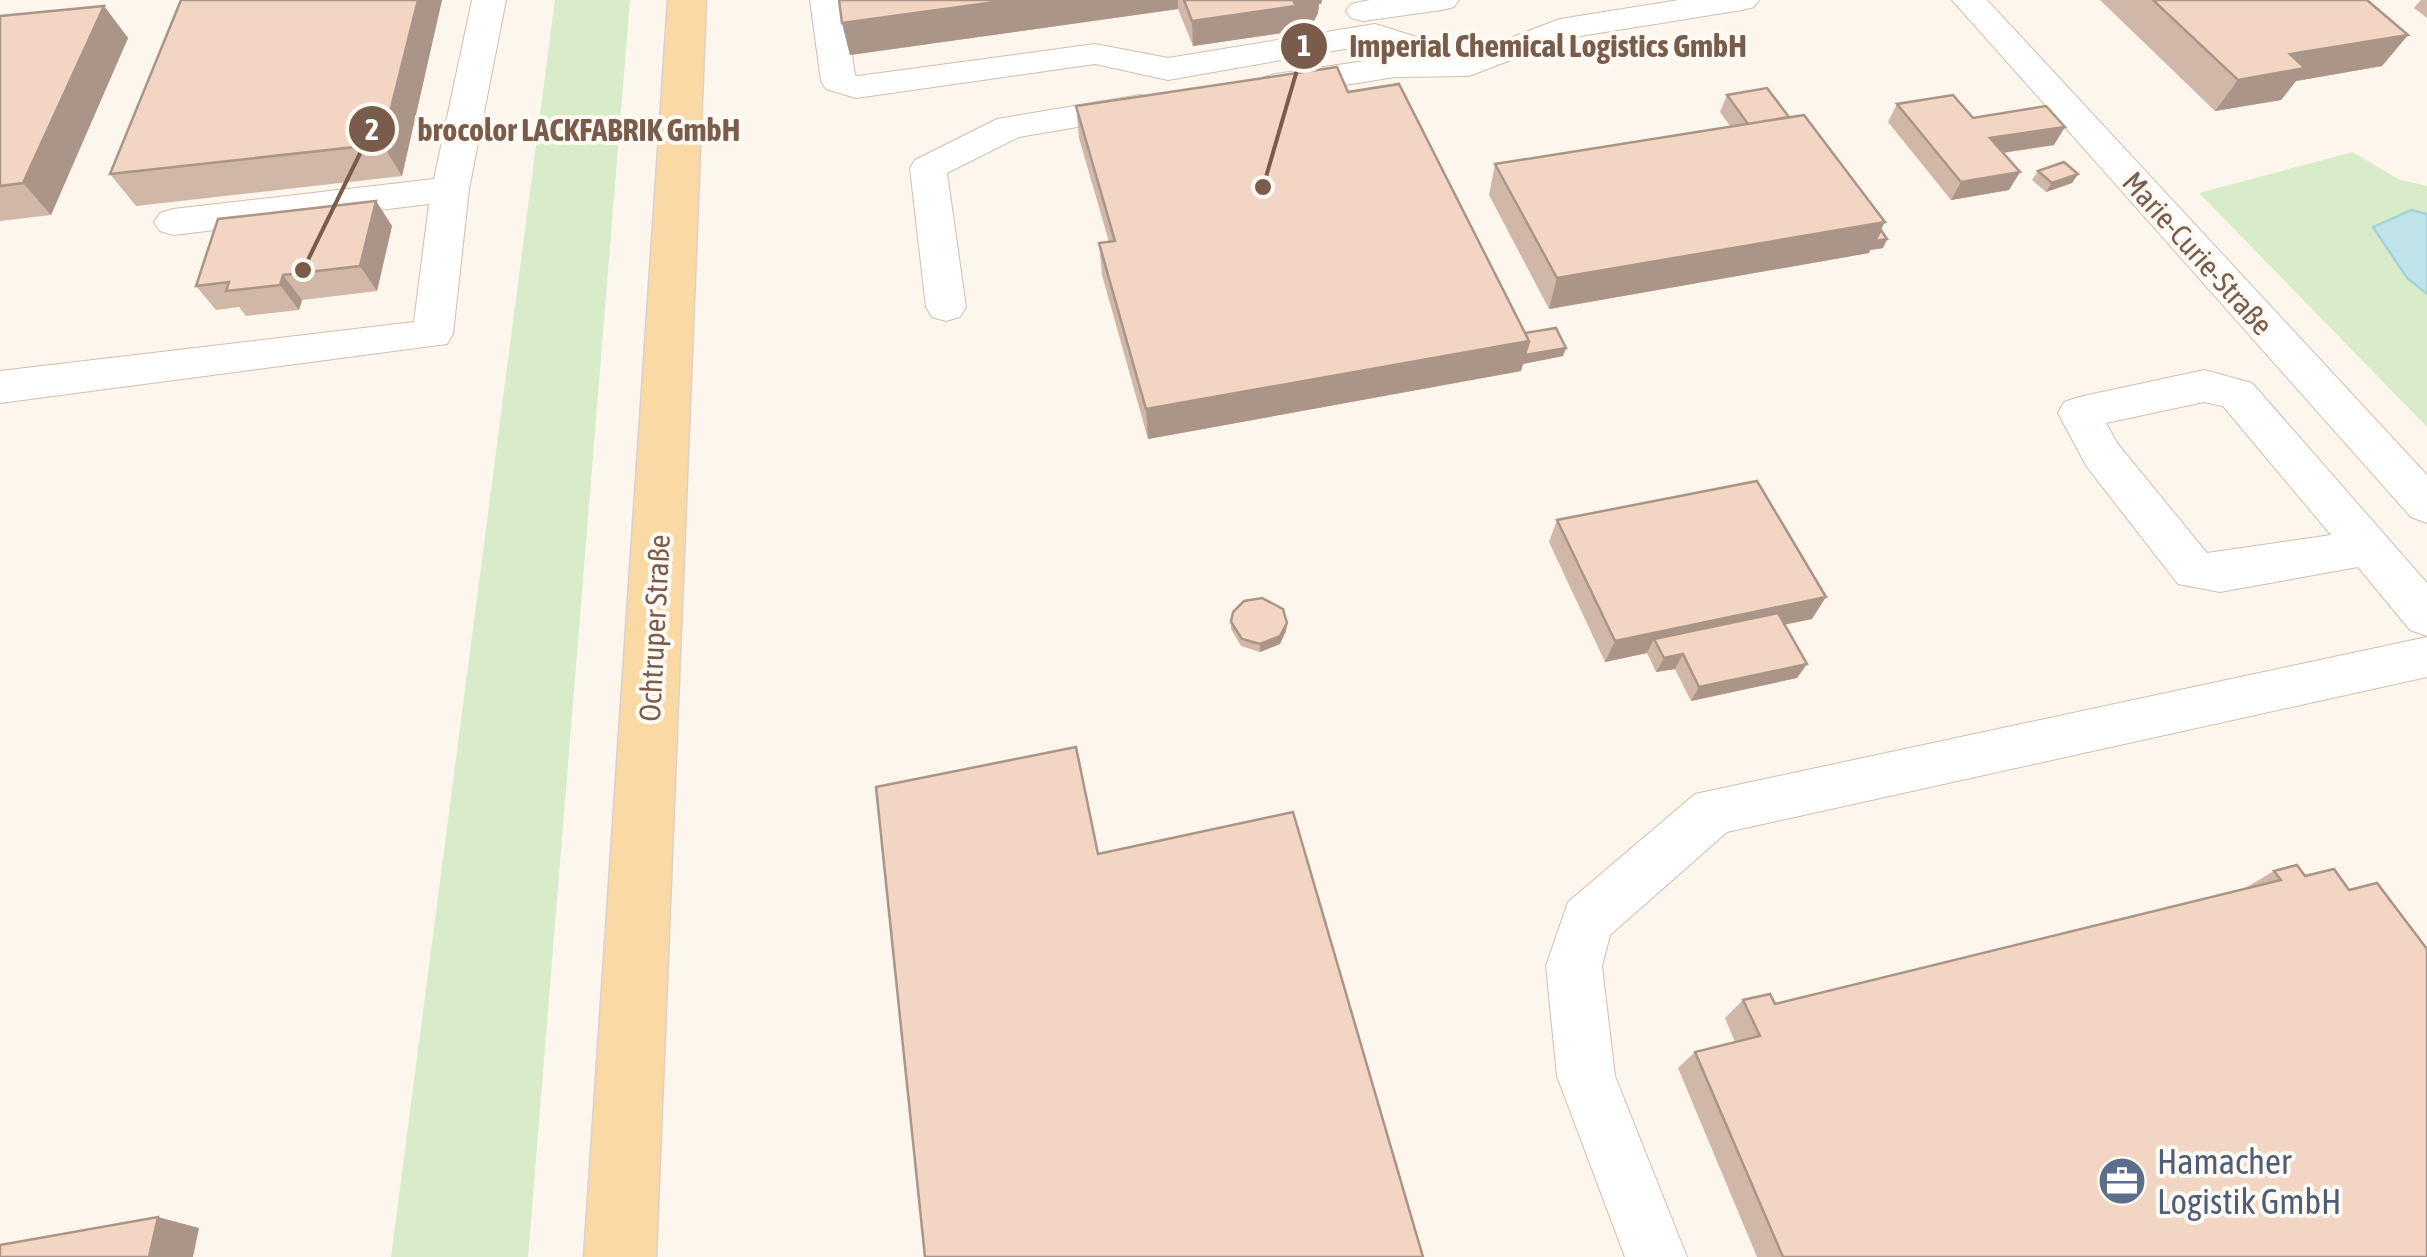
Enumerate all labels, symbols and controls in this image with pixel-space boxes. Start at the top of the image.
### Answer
callout: Imperial Chemical Logistics GmbH [1279,15,1766,77]
text: Imperial Chemical Logistics GmbH [1349,27,1747,64]
text: 1 [1297,28,1311,62]
callout: brocolor LACKFABRIK GmbH [347,98,760,160]
text: brocolor LACKFABRIK GmbH [418,111,740,148]
text: 2 [365,112,379,146]
street label: Marie-Curie-Straße [2116,165,2280,341]
street label: Ochtruper Straße [632,534,676,722]
place label: Hamacher Logistik GmbH [2157,1141,2341,1221]
office icon: Hamacher Logistik GmbH [2096,1155,2148,1207]

